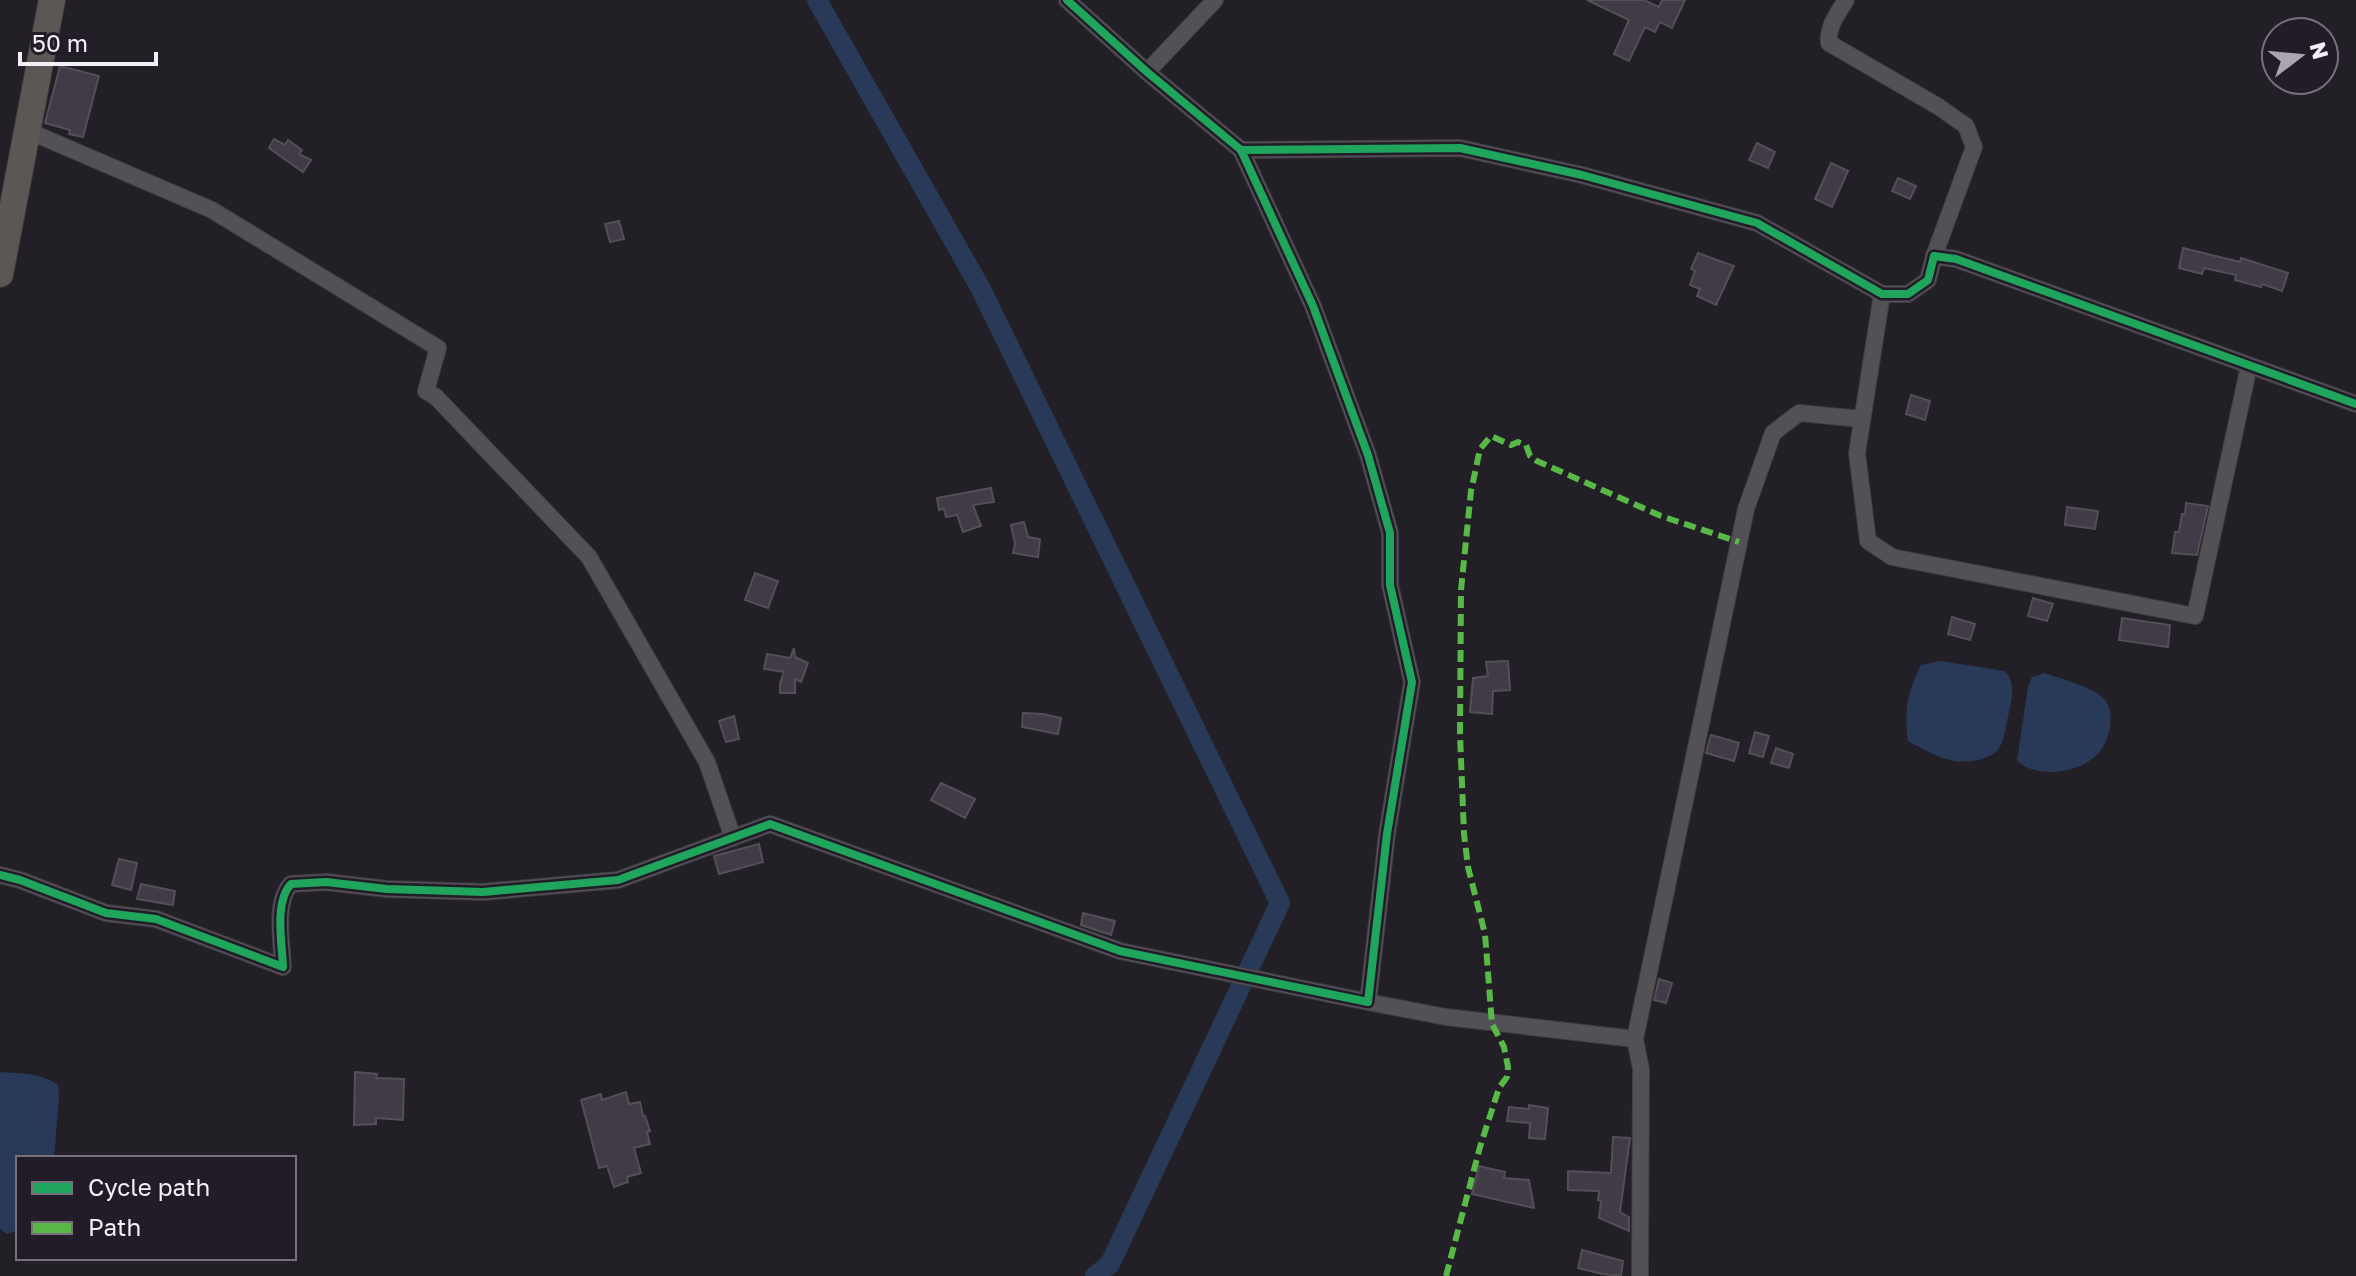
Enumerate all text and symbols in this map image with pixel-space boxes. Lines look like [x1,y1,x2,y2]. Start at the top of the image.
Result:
scale bar [20,16,156,66]
north arrow [2260,16,2340,96]
text: 50 m [32,28,88,57]
text: N [2304,39,2335,62]
legend [16,1156,296,1260]
text: Cycle path [88,1172,210,1201]
text: Path [88,1212,141,1241]

